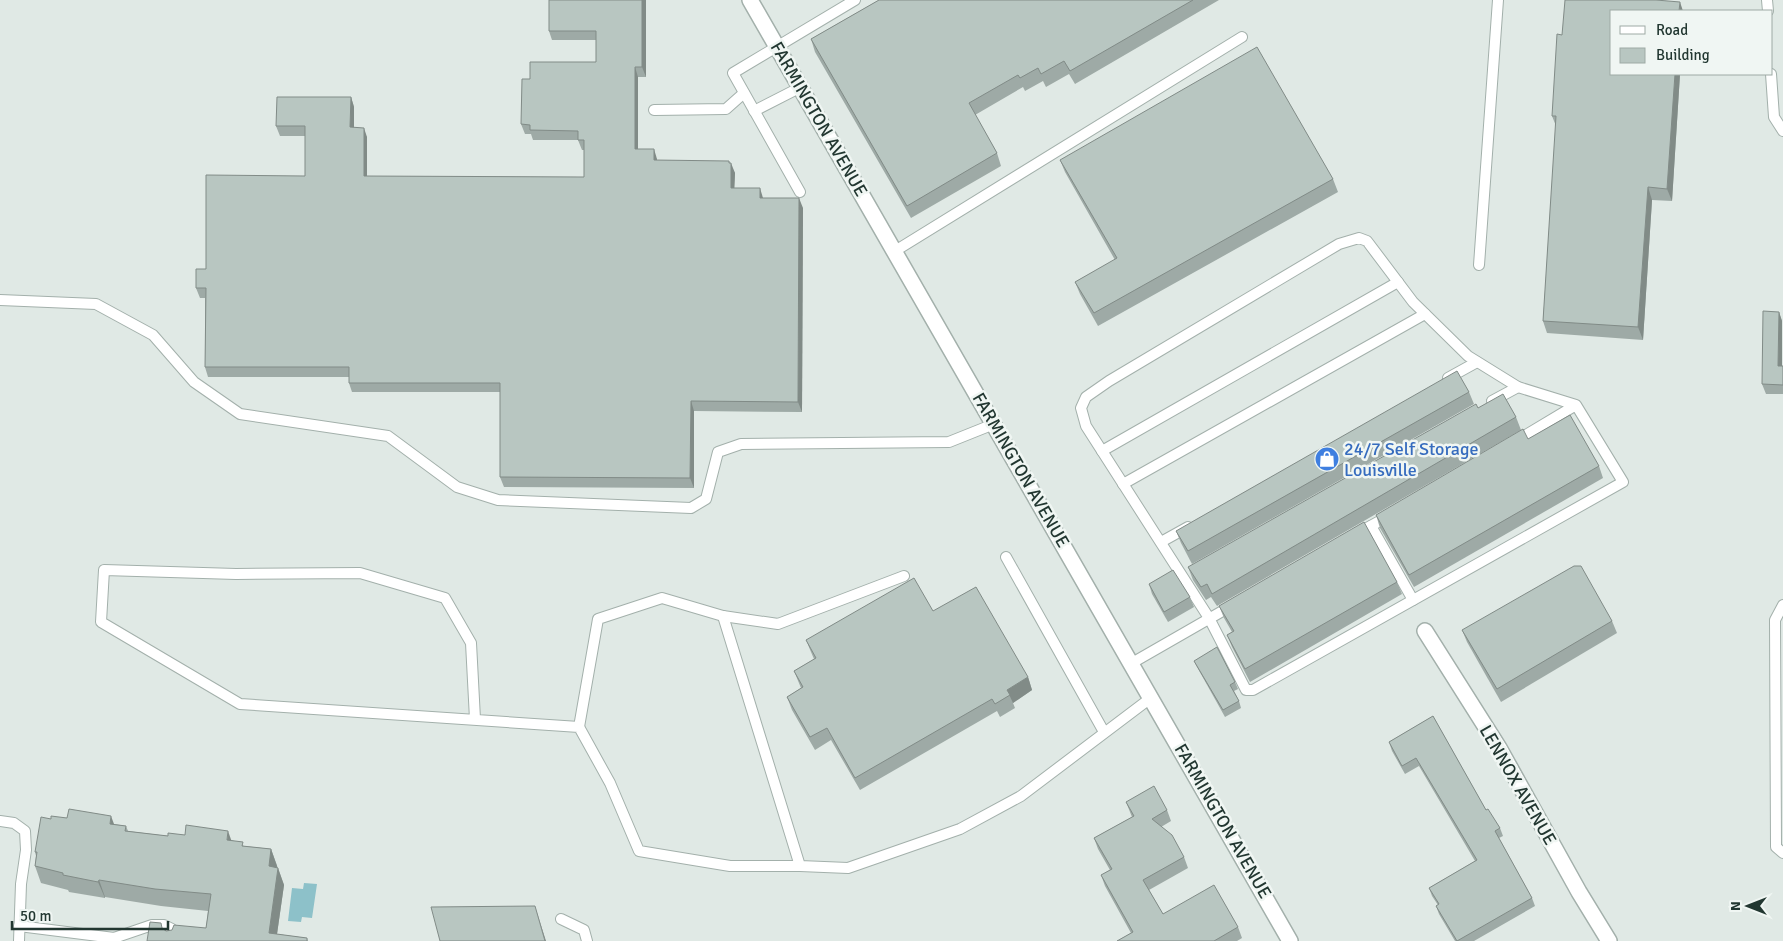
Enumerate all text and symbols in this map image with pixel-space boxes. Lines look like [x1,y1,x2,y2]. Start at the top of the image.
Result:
legend [1610,10,1773,75]
text: Road [1656,21,1688,39]
street label: FARMINGTON AVENUE [766,38,872,200]
text: Building [1656,46,1710,64]
street label: FARMINGTON AVENUE [968,389,1074,551]
place label: 24/7 Self Storage Louisville [1344,438,1478,481]
shop icon: 24/7 Self Storage Louisville [1314,446,1340,472]
street label: LENNOX AVENUE [1475,721,1561,849]
street label: FARMINGTON AVENUE [1170,740,1276,902]
north arrow [1723,881,1773,931]
scale bar [12,898,169,930]
text: N [1727,901,1744,911]
text: 50 m [20,907,51,925]

